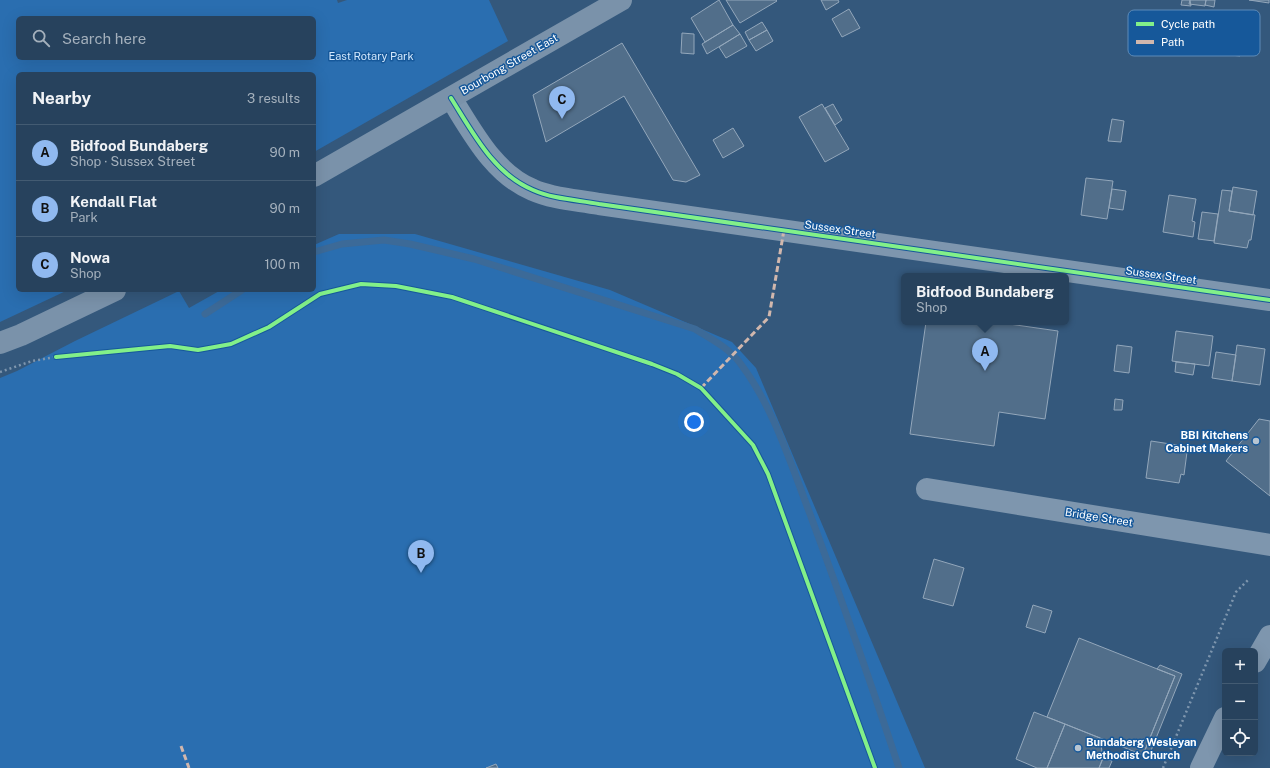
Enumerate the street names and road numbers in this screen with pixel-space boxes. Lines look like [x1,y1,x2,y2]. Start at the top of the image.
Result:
street label: Bourbong Street East [458,31,560,97]
street label: Sussex Street [804,218,876,240]
street label: Sussex Street [1125,264,1197,286]
street label: Bridge Street [1064,506,1134,528]

